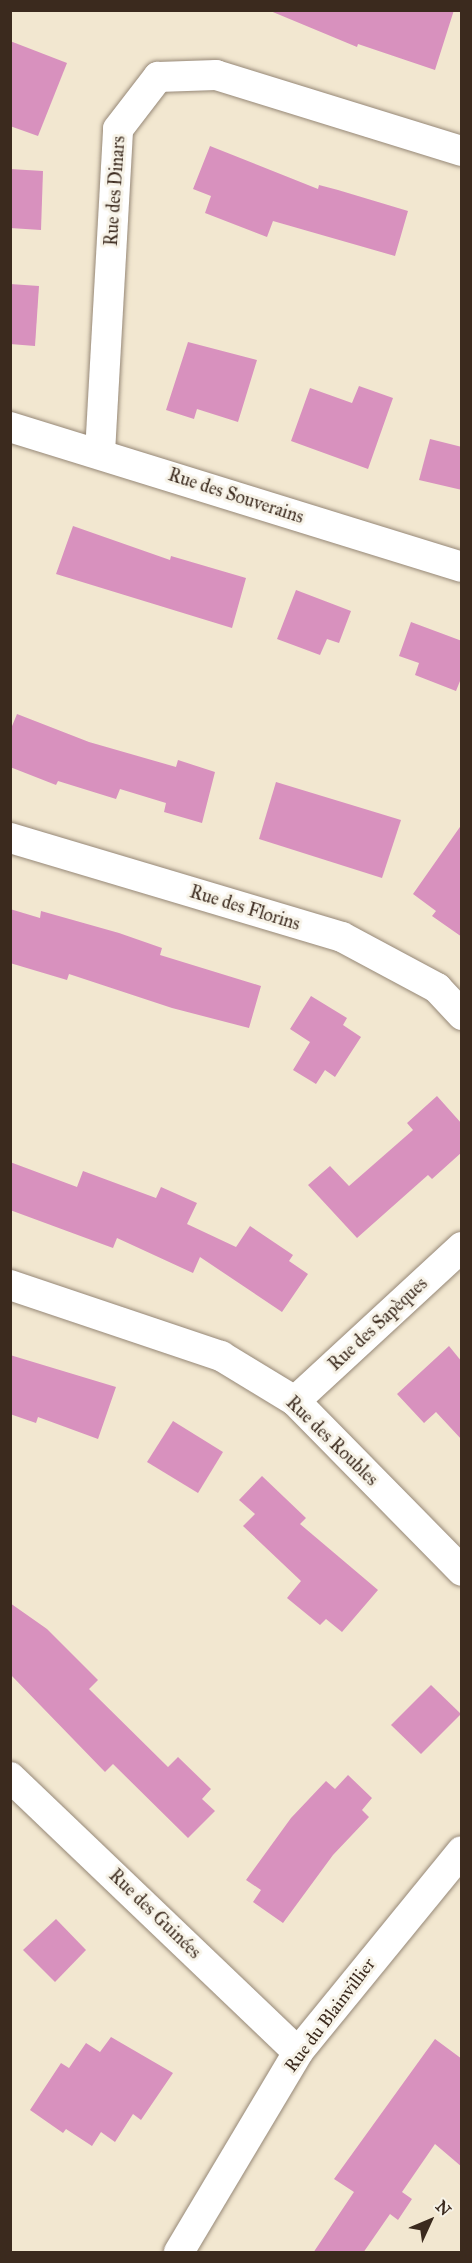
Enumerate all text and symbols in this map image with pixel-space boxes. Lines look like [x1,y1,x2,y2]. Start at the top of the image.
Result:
street label: Rue des Dinars [100,135,130,247]
street label: Rue des Souverains [166,464,306,528]
street label: Rue des Florins [187,881,303,935]
street label: Rue des Sapèques [324,1273,432,1375]
street label: Rue des Roubles [282,1392,382,1490]
street label: Rue des Guinées [105,1865,205,1963]
street label: Rue du Blainvillier [280,1954,380,2076]
north arrow [400,2191,460,2251]
text: N [432,2197,455,2220]

